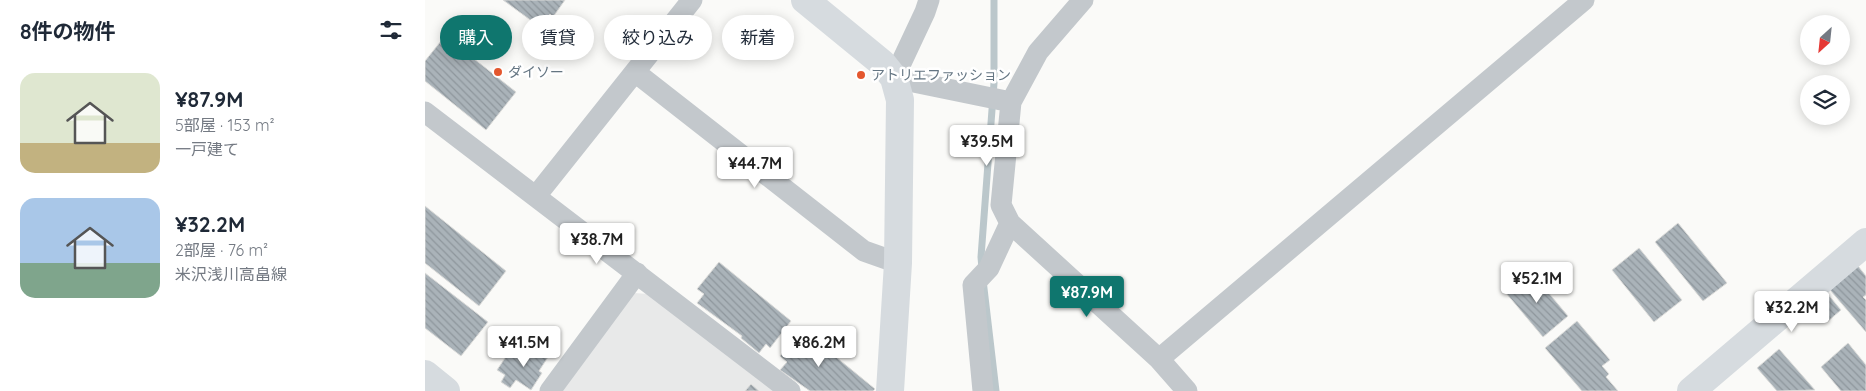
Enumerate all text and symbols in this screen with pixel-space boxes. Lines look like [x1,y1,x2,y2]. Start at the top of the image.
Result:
chip: 購入 [440,15,512,60]
chip: 賃貸 [522,15,594,60]
chip: 絞り込み [604,15,712,60]
chip: 新着 [722,15,794,60]
north arrow [1800,15,1850,65]
map controls [1800,15,1850,125]
icon: filters [377,16,405,44]
text: 8件の物件 [20,18,116,44]
place label: ダイソー [508,63,564,81]
marker: ダイソー [492,66,504,78]
place label: アトリエファッション [871,66,1011,84]
marker: アトリエファッション [855,69,867,81]
button: layers [1800,75,1850,125]
text: ¥87.9M [175,86,243,112]
icon: home [60,93,120,153]
text: 5部屋 · 153 m² [175,115,275,135]
pin: ¥39.5M [946,124,1028,167]
text: ¥39.5M [961,131,1013,151]
text: 一戸建て [175,139,239,159]
pin: ¥44.7M [714,146,796,189]
text: ¥44.7M [728,153,782,173]
text: ¥32.2M [175,211,245,237]
icon: home [60,218,120,278]
pin: ¥38.7M [556,222,638,265]
text: ¥38.7M [571,229,623,249]
text: 2部屋 · 76 m² [175,240,268,260]
pin: ¥52.1M [1496,262,1578,304]
text: 米沢浅川高畠線 [175,264,287,284]
text: ¥52.1M [1512,268,1562,288]
pin: ¥87.9M [1046,276,1128,318]
text: ¥87.9M [1061,282,1113,302]
pin: ¥32.2M [1751,290,1833,333]
text: ¥32.2M [1765,297,1819,317]
pin: ¥41.5M [483,326,565,368]
pin: ¥86.2M [778,326,860,368]
text: ¥41.5M [499,332,550,352]
text: ¥86.2M [792,332,846,352]

